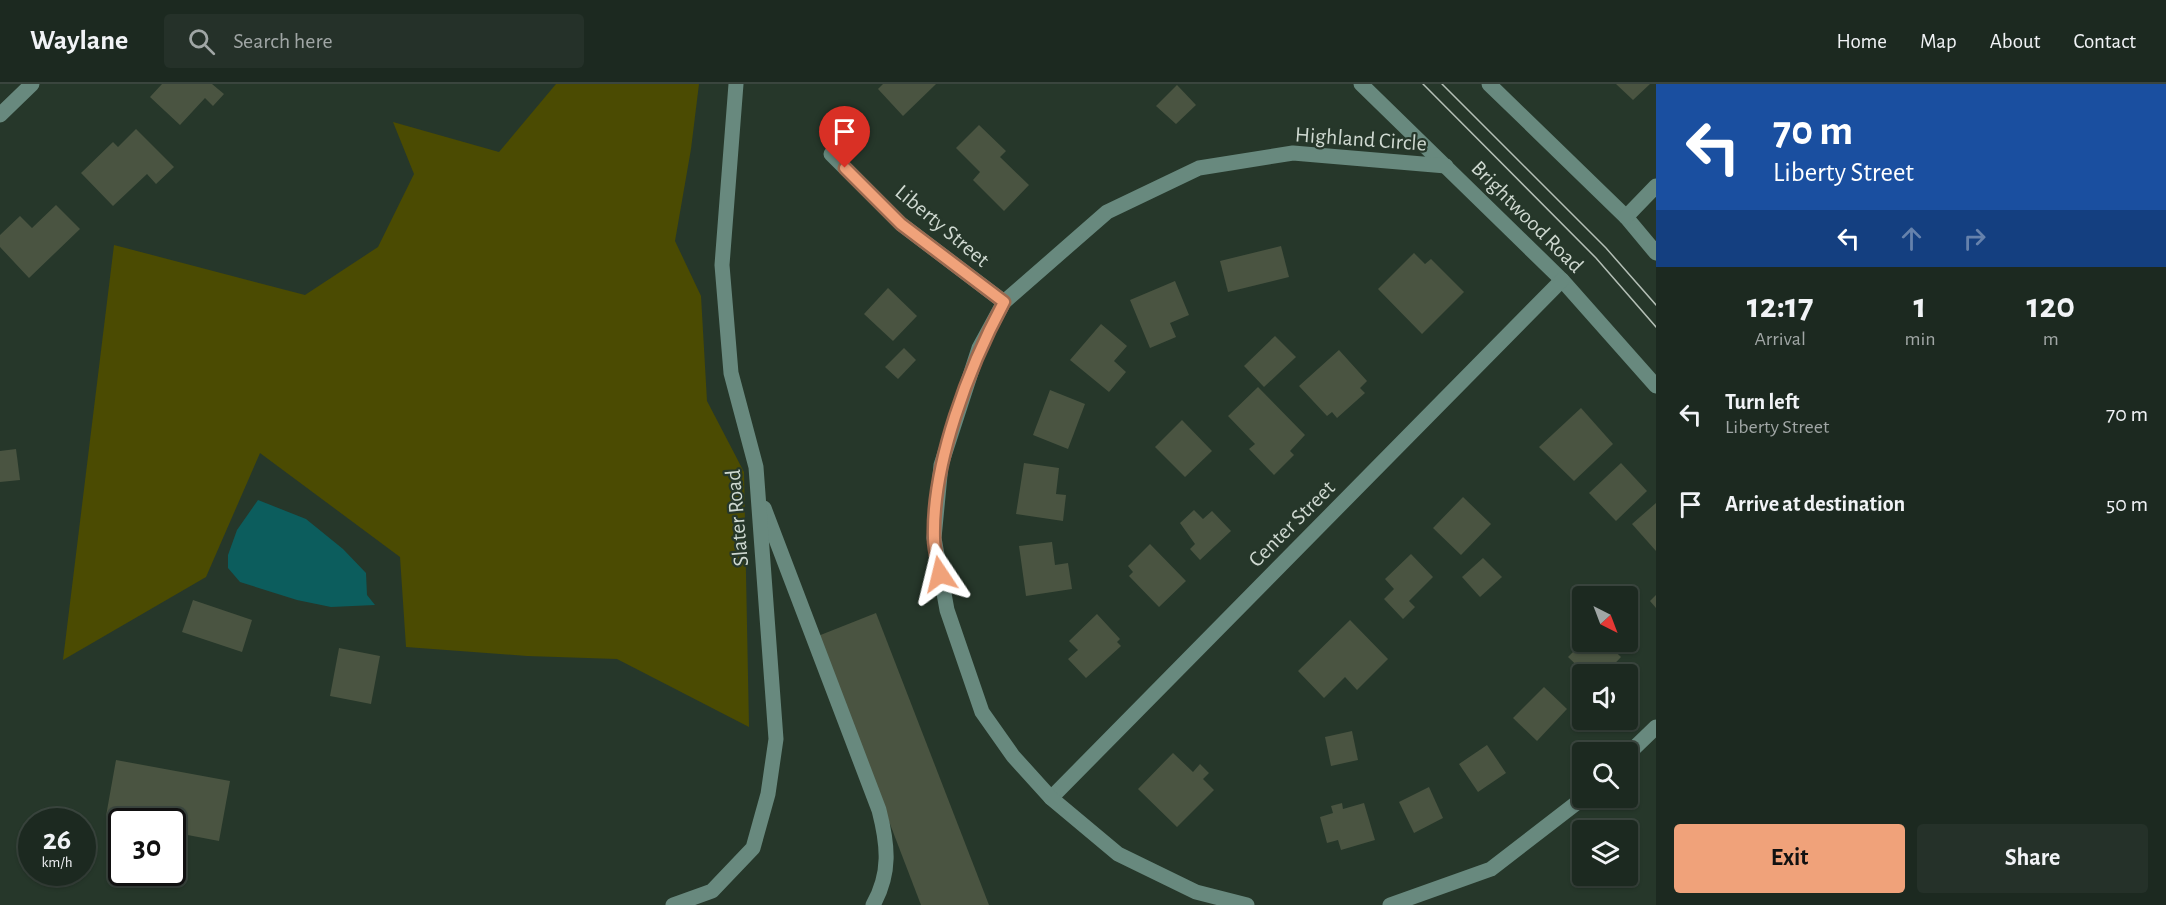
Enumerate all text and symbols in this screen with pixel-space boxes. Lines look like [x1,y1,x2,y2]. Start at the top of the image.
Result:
search box [164,14,584,68]
icon: search [185,25,218,58]
text: Waylane [30,27,128,55]
text: Search here [233,30,333,52]
text: Home [1836,31,1887,52]
text: Map [1920,31,1957,52]
text: About [1990,31,2040,52]
text: Contact [2073,31,2136,52]
pin [819,106,870,168]
icon: left [1674,108,1752,186]
text: 70 m [1773,110,1853,152]
icon: arrive [828,115,861,148]
street label: Highland Circle [1294,123,1428,155]
street label: Brightwood Road [1467,157,1587,277]
text: Liberty Street [1773,159,1914,186]
street label: Liberty Street [891,180,993,271]
icon: left [1832,222,1865,255]
icon: ahead [1895,222,1928,255]
icon: right [1958,222,1991,255]
text: 12:17 [1747,288,1814,324]
text: 1 [1914,288,1926,324]
text: 120 [2026,288,2075,324]
text: Arrival [1754,329,1806,349]
text: min [1904,329,1936,349]
text: m [2043,329,2059,349]
text: Turn left [1725,391,1799,413]
icon: left [1674,398,1707,431]
text: 70 m [2106,403,2148,425]
text: Liberty Street [1725,417,1829,437]
street label: Slater Road [722,469,752,567]
street label: Center Street [1244,476,1339,571]
icon: arrive [1674,488,1707,521]
text: Arrive at destination [1725,493,1905,515]
text: 50 m [2106,493,2148,515]
position arrow [908,542,972,606]
north arrow [1572,586,1638,652]
map controls [1572,586,1638,886]
button: sound [1572,664,1638,730]
button: search [1572,742,1638,808]
speed limit sign: 30 [108,808,186,886]
button: layers [1572,820,1638,886]
button: Exit [1674,824,1905,893]
button: Share [1917,824,2148,893]
text: 26 [43,825,71,855]
text: km/h [42,855,72,870]

